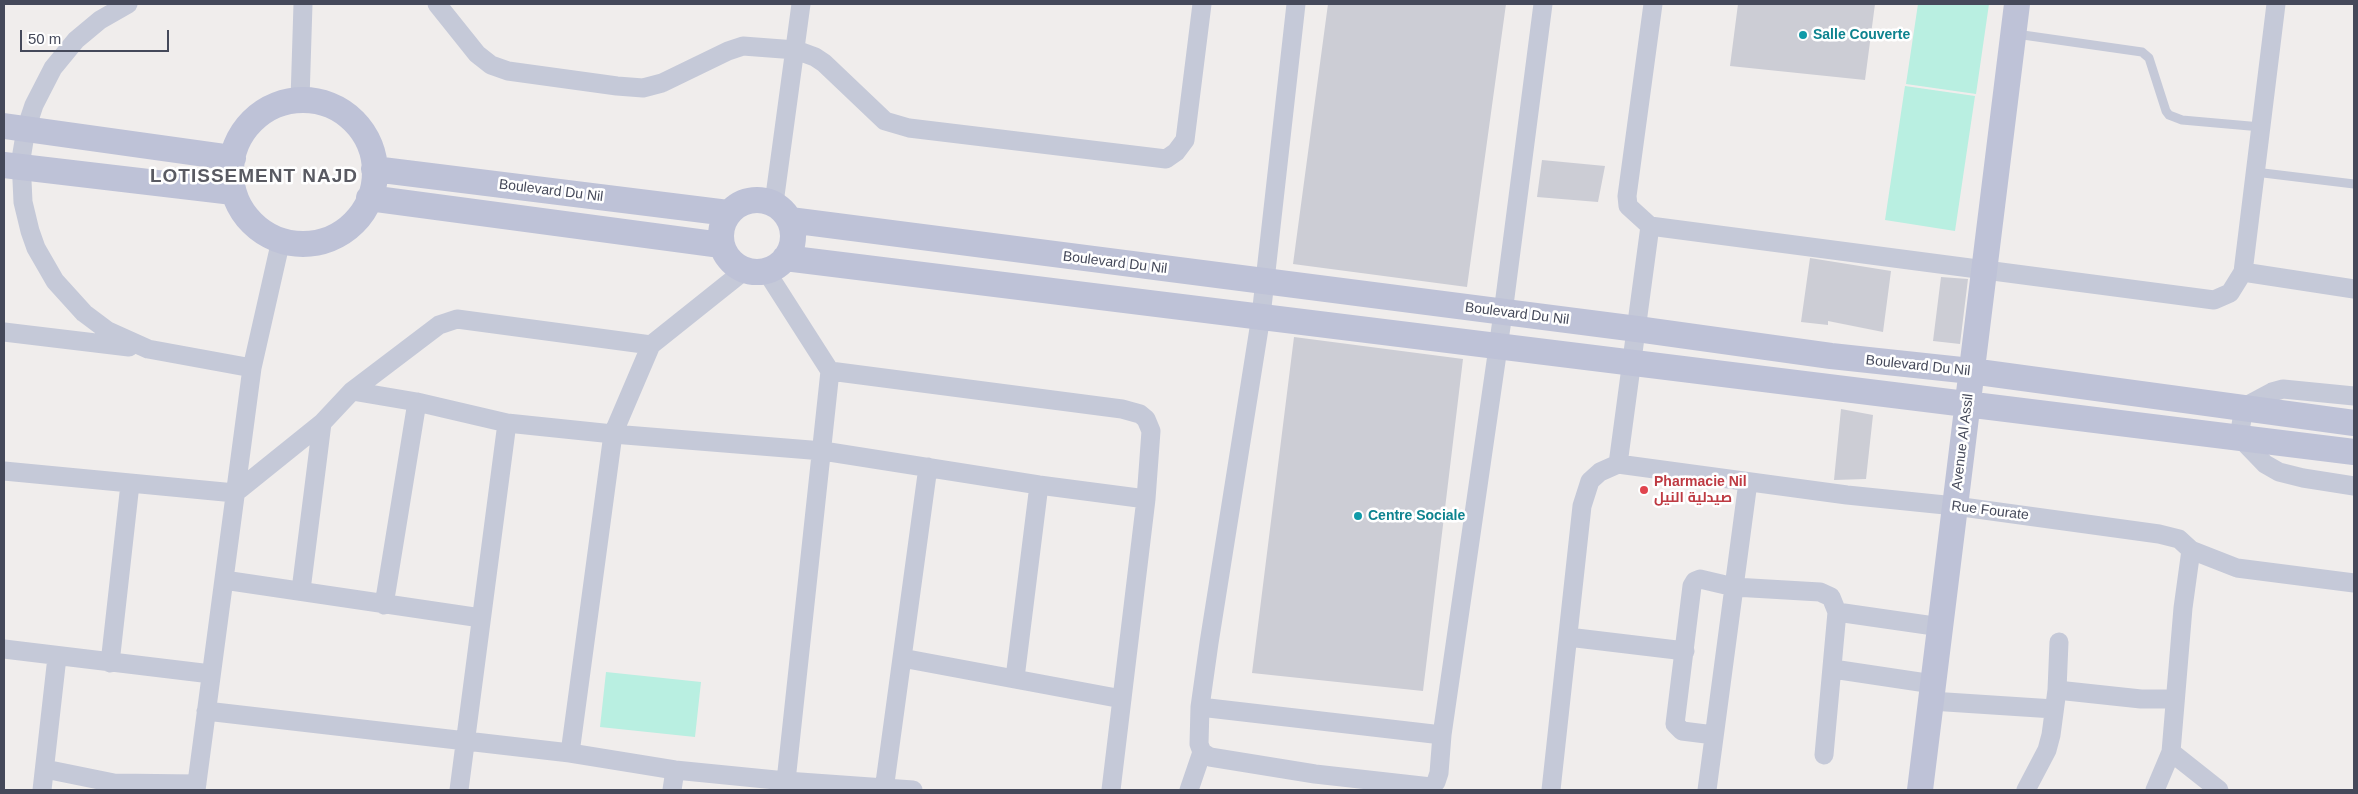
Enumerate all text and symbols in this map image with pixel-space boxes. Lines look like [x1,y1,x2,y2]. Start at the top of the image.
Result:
scale bar [22,20,171,52]
place label: Salle Couverte [1813,27,1910,43]
marker: Salle Couverte [1797,29,1809,41]
text: 50 m [28,30,61,47]
district label: LOTISSEMENT NAJD [148,166,360,188]
street label: Boulevard Du Nil [498,176,604,206]
street label: Boulevard Du Nil [1062,248,1168,278]
street label: Boulevard Du Nil [1464,299,1570,329]
street label: Boulevard Du Nil [1865,352,1971,380]
street label: Avenue Al Assil [1949,393,1977,491]
place label: Pharmacie Nil صيدلية النيل [1654,474,1747,507]
marker: Pharmacie Nil صيدلية النيل [1638,484,1650,496]
street label: Rue Fourate [1950,498,2030,524]
place label: Centre Sociale [1368,508,1465,524]
marker: Centre Sociale [1352,510,1364,522]

